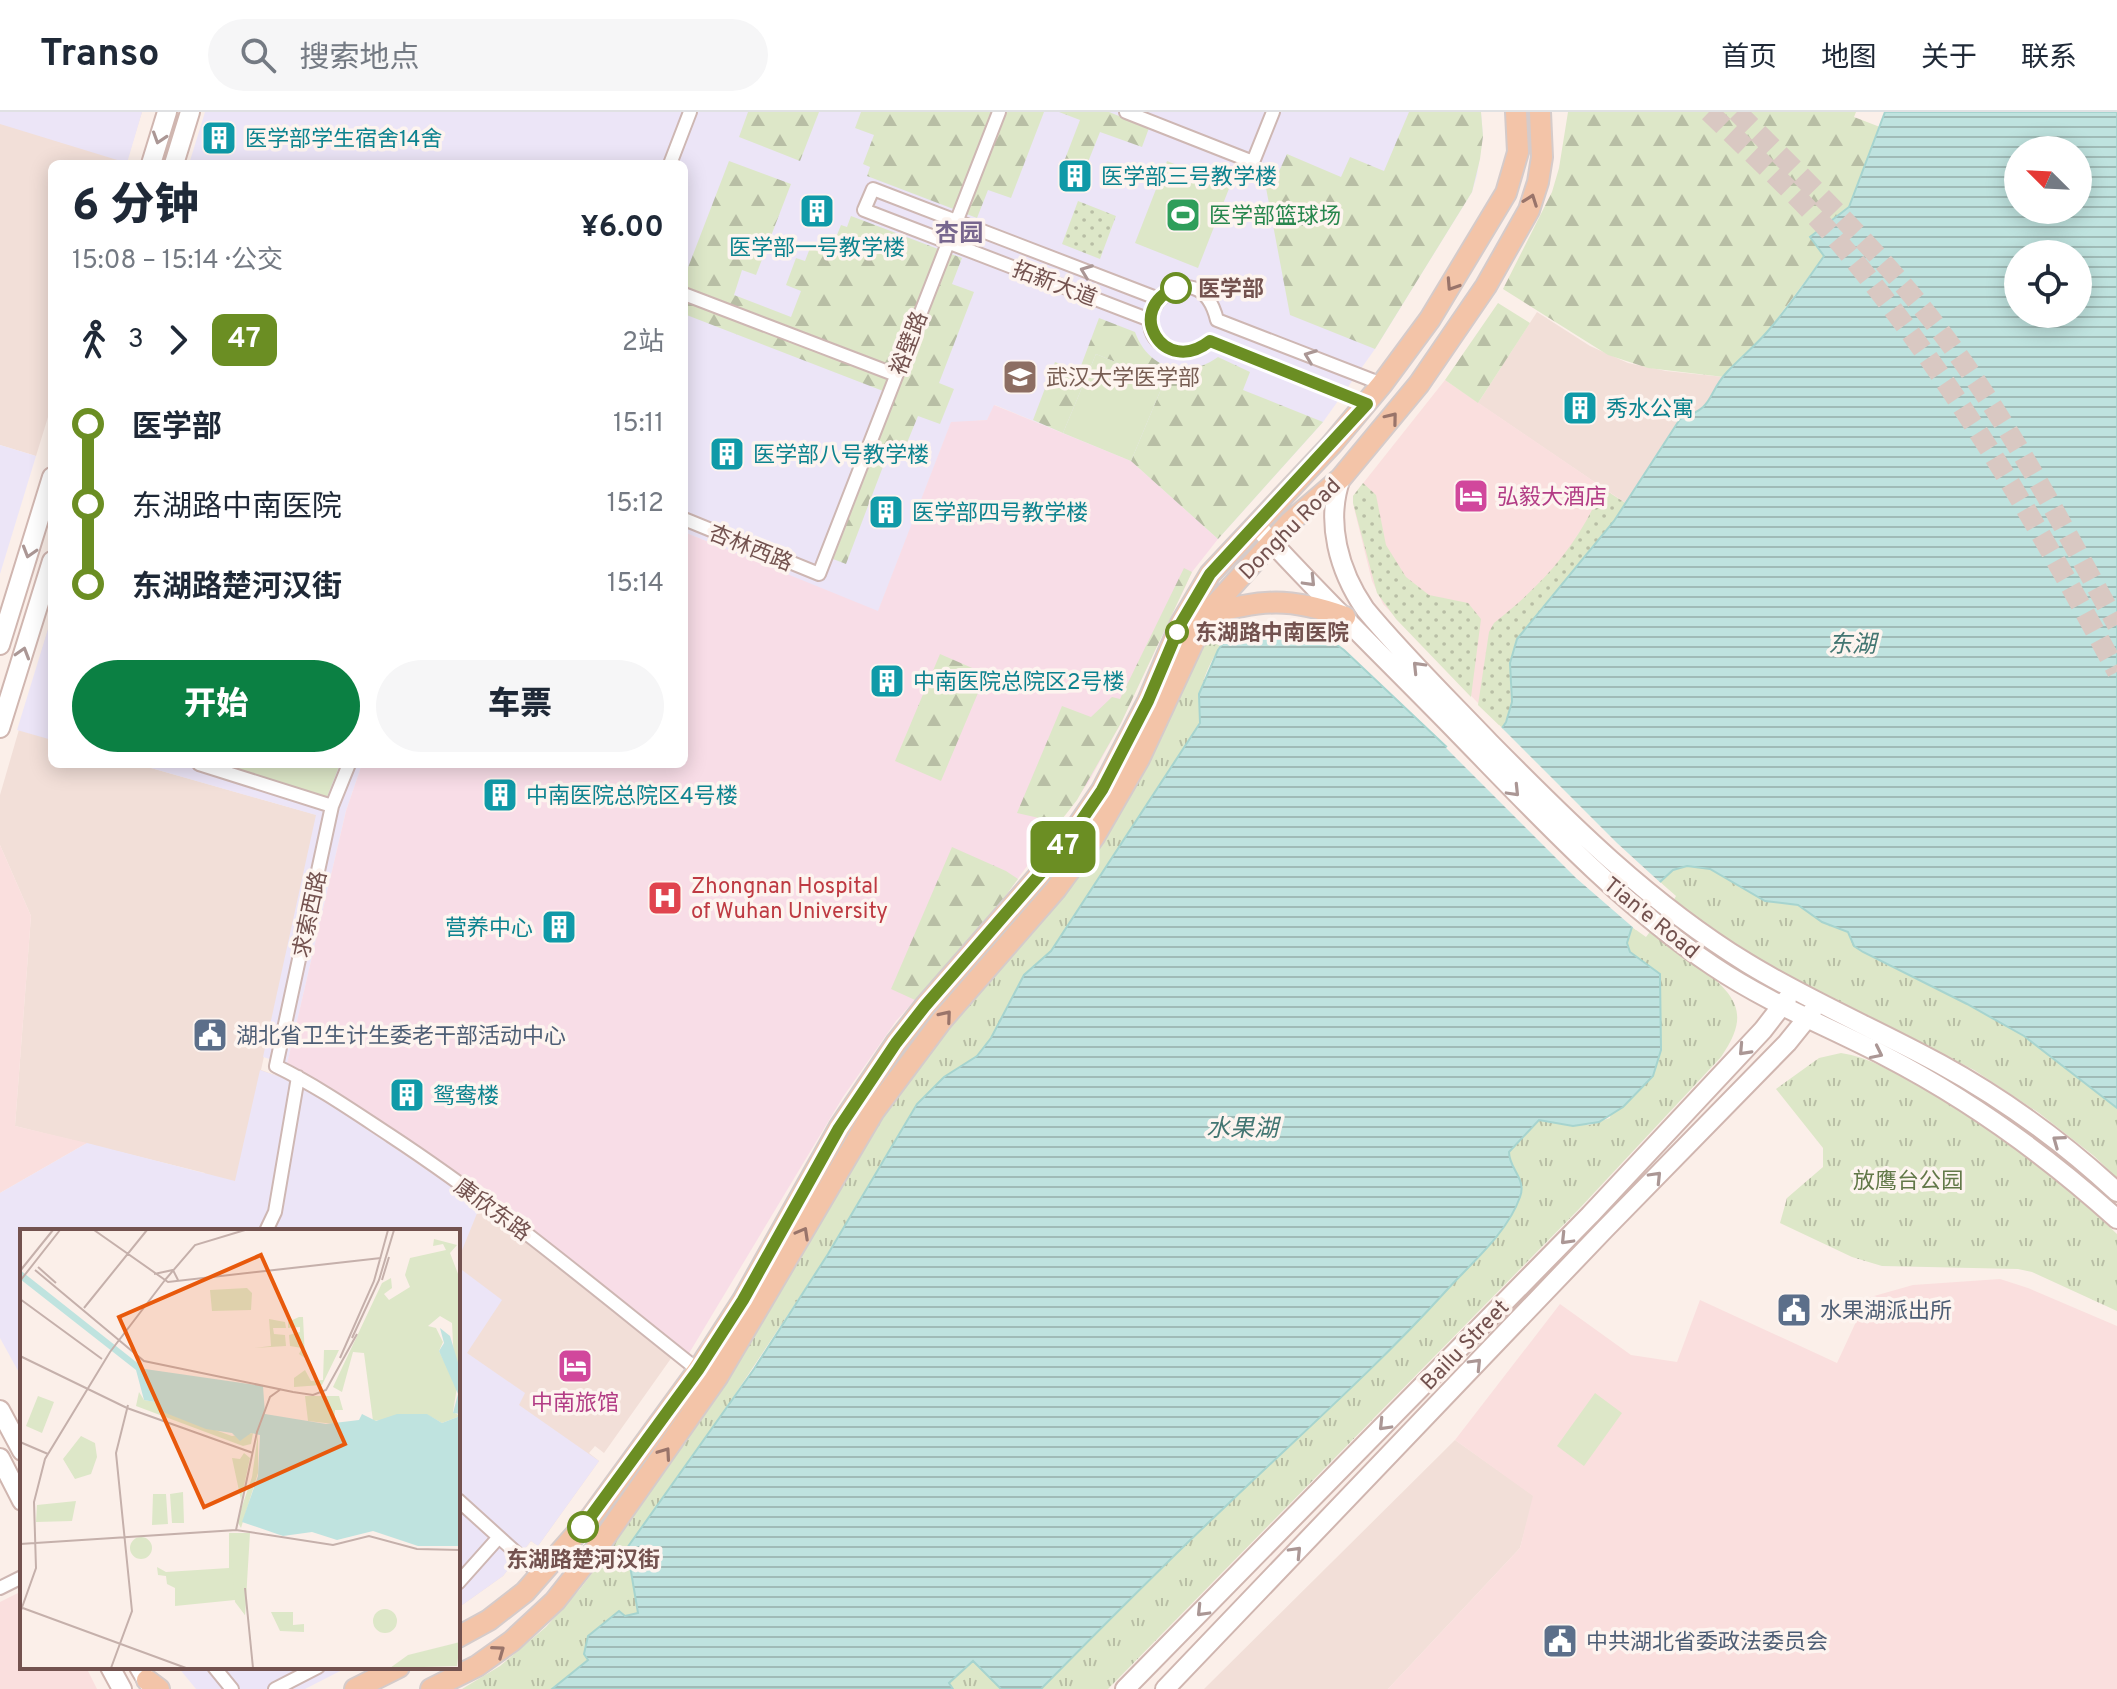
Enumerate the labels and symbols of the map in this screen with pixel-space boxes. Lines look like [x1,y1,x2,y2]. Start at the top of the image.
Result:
building icon: 医学部学生宿舍14舍 [200,119,238,157]
place label: 医学部学生宿舍14舍 [245,127,442,154]
one-way arrow [152,131,168,144]
north arrow [2004,136,2092,224]
building icon: 医学部三号教学楼 [1056,157,1094,195]
place label: 医学部三号教学楼 [1101,165,1277,192]
building icon: 医学部一号教学楼 [798,192,836,230]
one-way arrow [1522,194,1538,208]
sports icon: 医学部篮球场 [1164,196,1202,234]
place label: 医学部篮球场 [1209,204,1341,231]
district label: 杏园 [935,220,983,250]
place label: 医学部一号教学楼 [729,236,905,263]
street label: 拓新大道 [1008,257,1100,314]
one-way arrow [1080,264,1094,281]
marker: 医学部 [1161,273,1191,303]
place label: 医学部 [1198,277,1264,304]
one-way arrow [1446,277,1461,291]
street label: 裕壁路 [886,308,935,380]
one-way arrow [1303,349,1317,366]
school or university icon: 武汉大学医学部 [1001,358,1039,396]
place label: 武汉大学医学部 [1046,366,1200,393]
building icon: 秀水公寓 [1561,389,1599,427]
place label: 秀水公寓 [1606,397,1694,424]
one-way arrow [1382,413,1397,428]
building icon: 医学部八号教学楼 [708,435,746,473]
place label: 医学部八号教学楼 [753,443,929,470]
street label: Donghu Road [1234,473,1347,586]
hotel icon: 弘毅大酒店 [1452,477,1490,515]
place label: 弘毅大酒店 [1497,485,1607,512]
building icon: 医学部四号教学楼 [867,493,905,531]
place label: 医学部四号教学楼 [912,501,1088,528]
street label: 杏林西路 [704,520,796,578]
one-way arrow [22,544,38,558]
one-way arrow [1301,572,1315,586]
marker: 东湖路中南医院 [1166,621,1188,643]
place label: 东湖路中南医院 [1195,621,1349,648]
water label: 东湖 [1828,631,1880,661]
one-way arrow [14,647,30,661]
building icon: 中南医院总院区2号楼 [868,662,906,700]
one-way arrow [1413,662,1427,676]
place label: 中南医院总院区2号楼 [913,670,1124,697]
building icon: 中南医院总院区4号楼 [481,776,519,814]
one-way arrow [1505,782,1520,796]
place label: 中南医院总院区4号楼 [526,784,738,811]
line badge: 47 [1027,821,1099,873]
street label: 求索西路 [289,869,334,960]
street label: Tian'e Road [1597,872,1704,966]
place label: Zhongnan Hospital of Wuhan University [691,874,888,926]
hospital icon: Zhongnan Hospital of Wuhan University [646,879,684,917]
building icon: 营养中心 [540,908,578,946]
place label: 营养中心 [445,916,533,943]
one-way arrow [936,1011,951,1025]
public building icon: 湖北省卫生计生委老干部活动中心 [191,1016,229,1054]
place label: 湖北省卫生计生委老干部活动中心 [236,1024,566,1051]
one-way arrow [1739,1041,1754,1055]
one-way arrow [1869,1043,1884,1059]
building icon: 鸳鸯楼 [388,1076,426,1114]
place label: 鸳鸯楼 [433,1084,499,1111]
water label: 水果湖 [1206,1115,1282,1145]
one-way arrow [2052,1136,2066,1151]
park label: 放鹰台公园 [1853,1169,1963,1196]
one-way arrow [1647,1172,1661,1186]
street label: 康欣东路 [448,1174,535,1248]
one-way arrow [794,1227,809,1241]
inset map [20,1229,460,1669]
one-way arrow [1561,1230,1575,1244]
public building icon: 水果湖派出所 [1775,1291,1813,1329]
street label: Bailu Street [1416,1295,1516,1397]
place label: 水果湖派出所 [1820,1299,1952,1326]
hotel icon: 中南旅馆 [556,1347,594,1385]
one-way arrow [1466,1359,1481,1373]
place label: 中南旅馆 [531,1391,619,1418]
one-way arrow [1379,1416,1393,1430]
one-way arrow [655,1447,670,1461]
marker: 东湖路楚河汉街 [568,1512,598,1542]
one-way arrow [1287,1547,1301,1561]
place label: 东湖路楚河汉街 [506,1548,660,1575]
one-way arrow [1197,1602,1211,1616]
public building icon: 中共湖北省委政法委员会 [1541,1622,1579,1660]
place label: 中共湖北省委政法委员会 [1586,1630,1828,1657]
one-way arrow [490,1646,505,1661]

